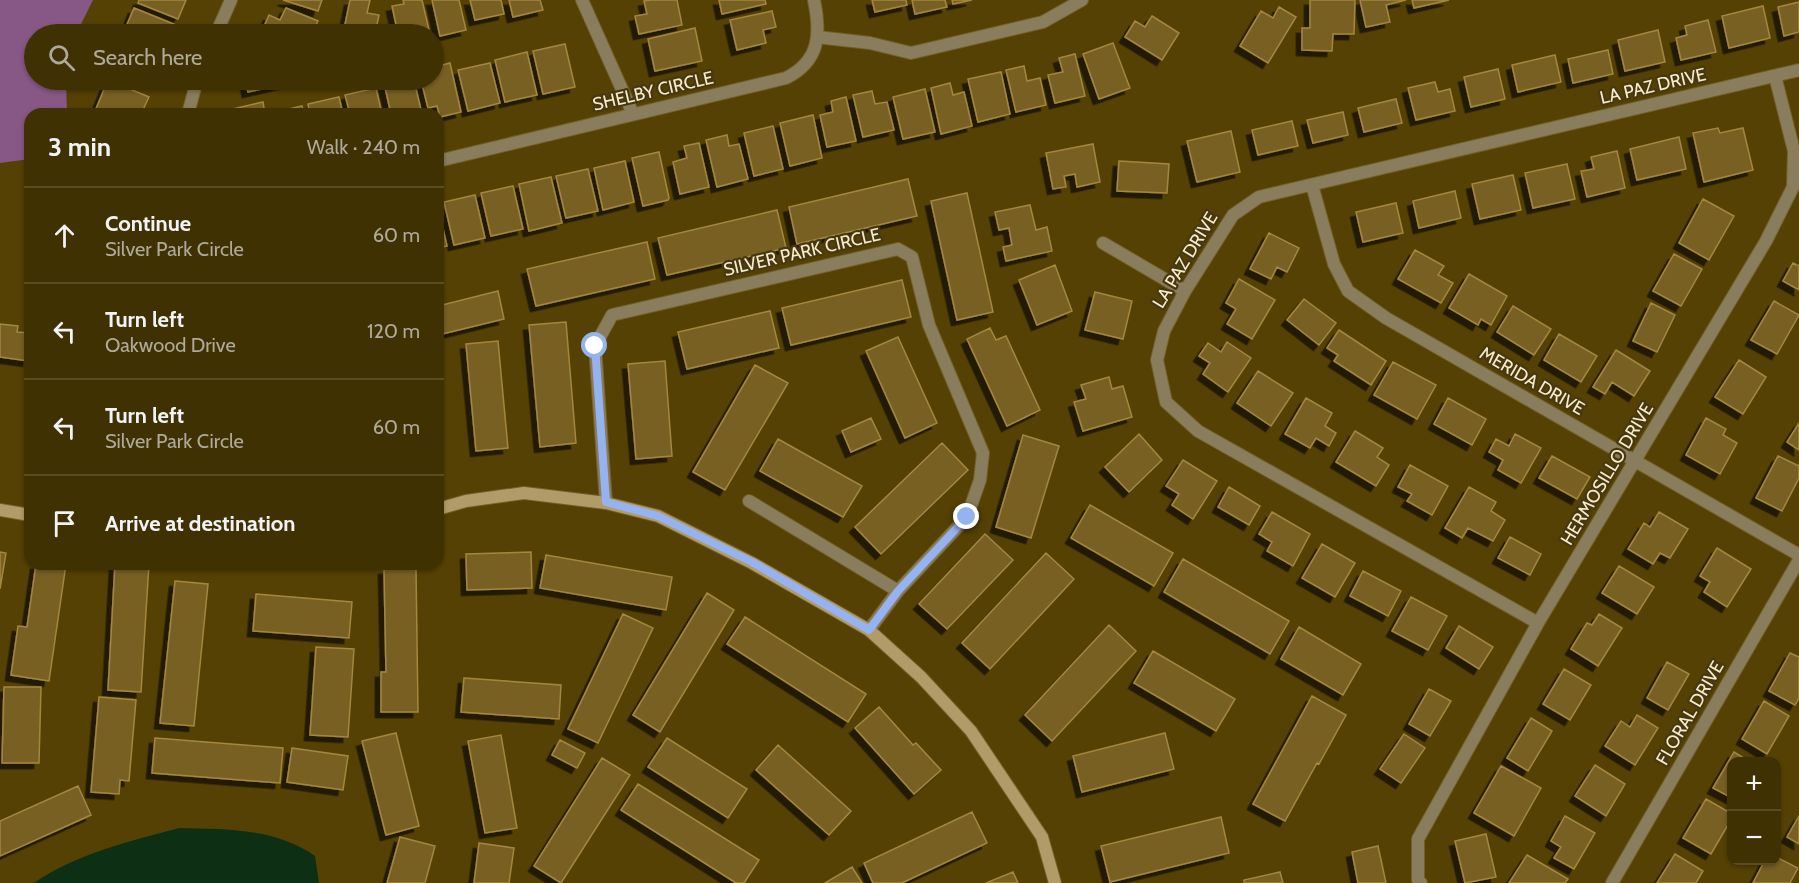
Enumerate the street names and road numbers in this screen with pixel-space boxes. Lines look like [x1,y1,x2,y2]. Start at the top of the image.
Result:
street label: LA PAZ DRIVE [1598,63,1708,109]
street label: SHELBY CIRCLE [590,66,716,116]
street label: LA PAZ DRIVE [1148,208,1222,312]
street label: SILVER PARK CIRCLE [721,223,883,281]
street label: MERIDA DRIVE [1476,342,1588,420]
street label: HERMOSILLO DRIVE [1556,399,1658,549]
street label: FLORAL DRIVE [1651,657,1729,769]

